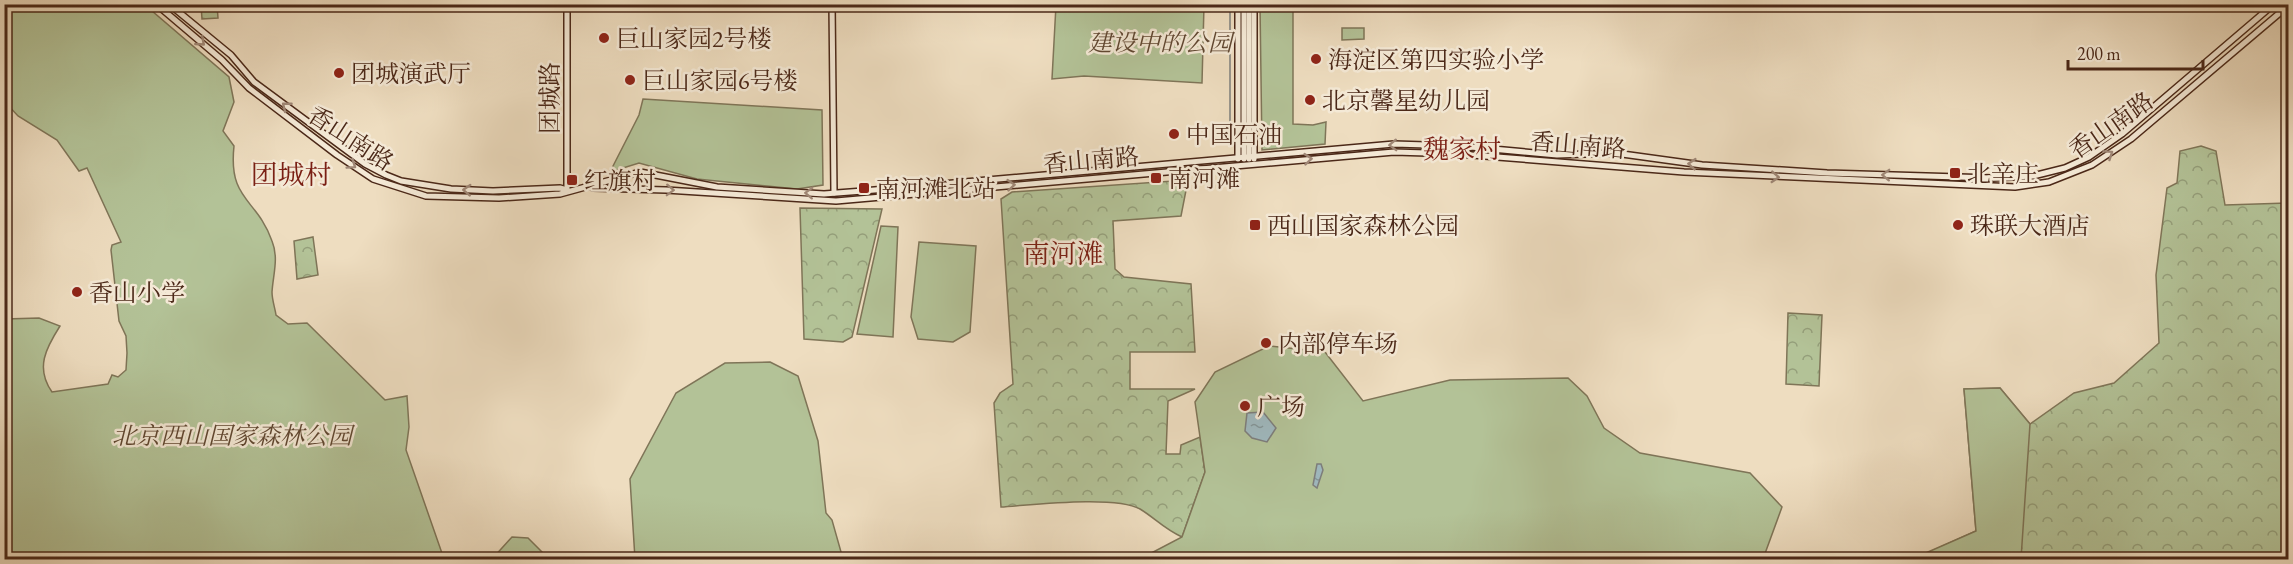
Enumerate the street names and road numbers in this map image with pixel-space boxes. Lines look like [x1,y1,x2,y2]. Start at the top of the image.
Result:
street label: 团城路 [534,62,565,134]
street label: 香山南路 [2063,85,2159,165]
street label: 香山南路 [302,99,400,177]
street label: 香山南路 [1529,125,1627,165]
street label: 香山南路 [1042,140,1140,180]

